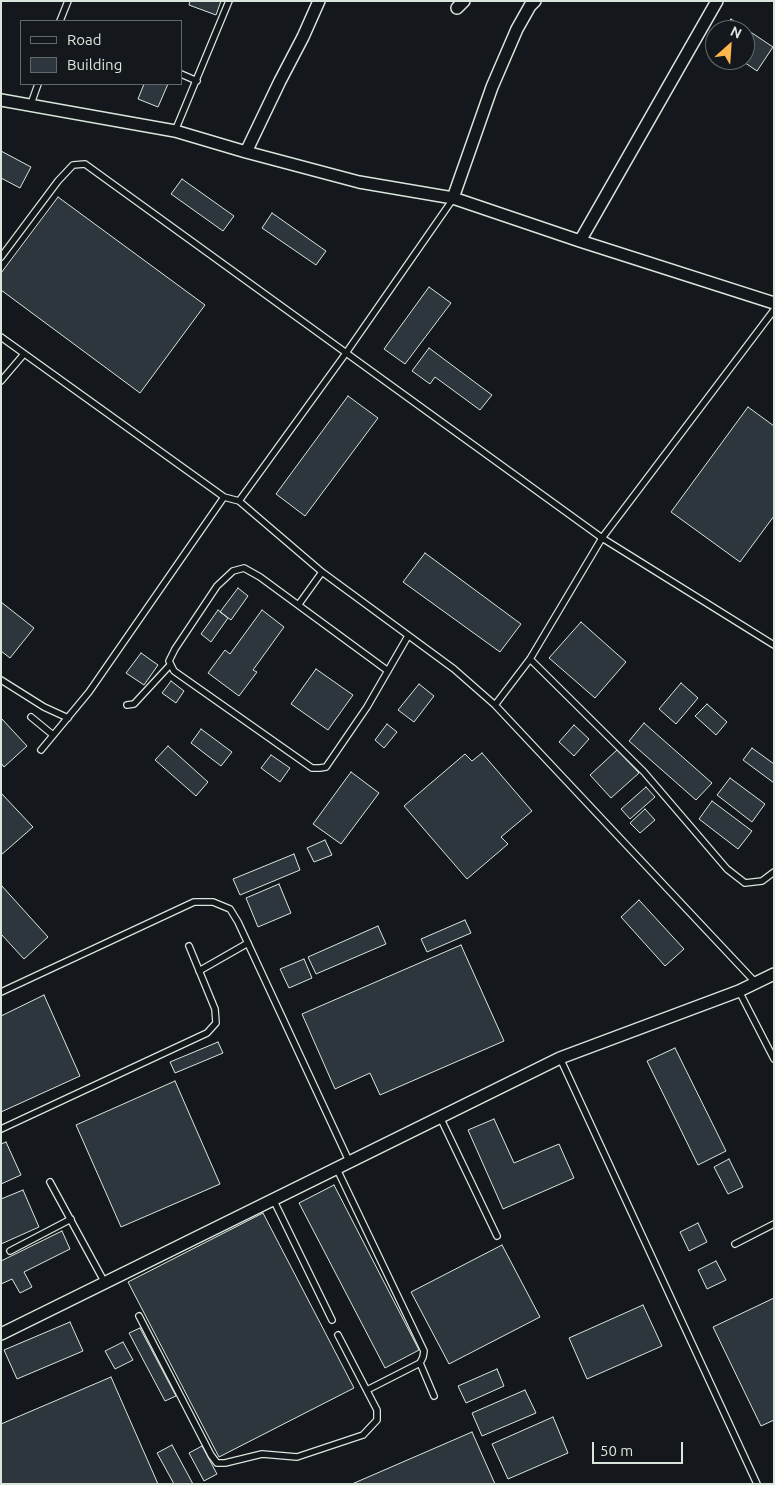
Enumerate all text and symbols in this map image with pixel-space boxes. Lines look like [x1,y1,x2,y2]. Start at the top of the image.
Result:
legend [20,20,182,85]
north arrow [705,20,755,70]
text: N [728,23,744,42]
text: Road [67,31,102,48]
text: Building [67,56,122,73]
scale bar [595,1432,686,1464]
text: 50 m [600,1442,633,1459]

